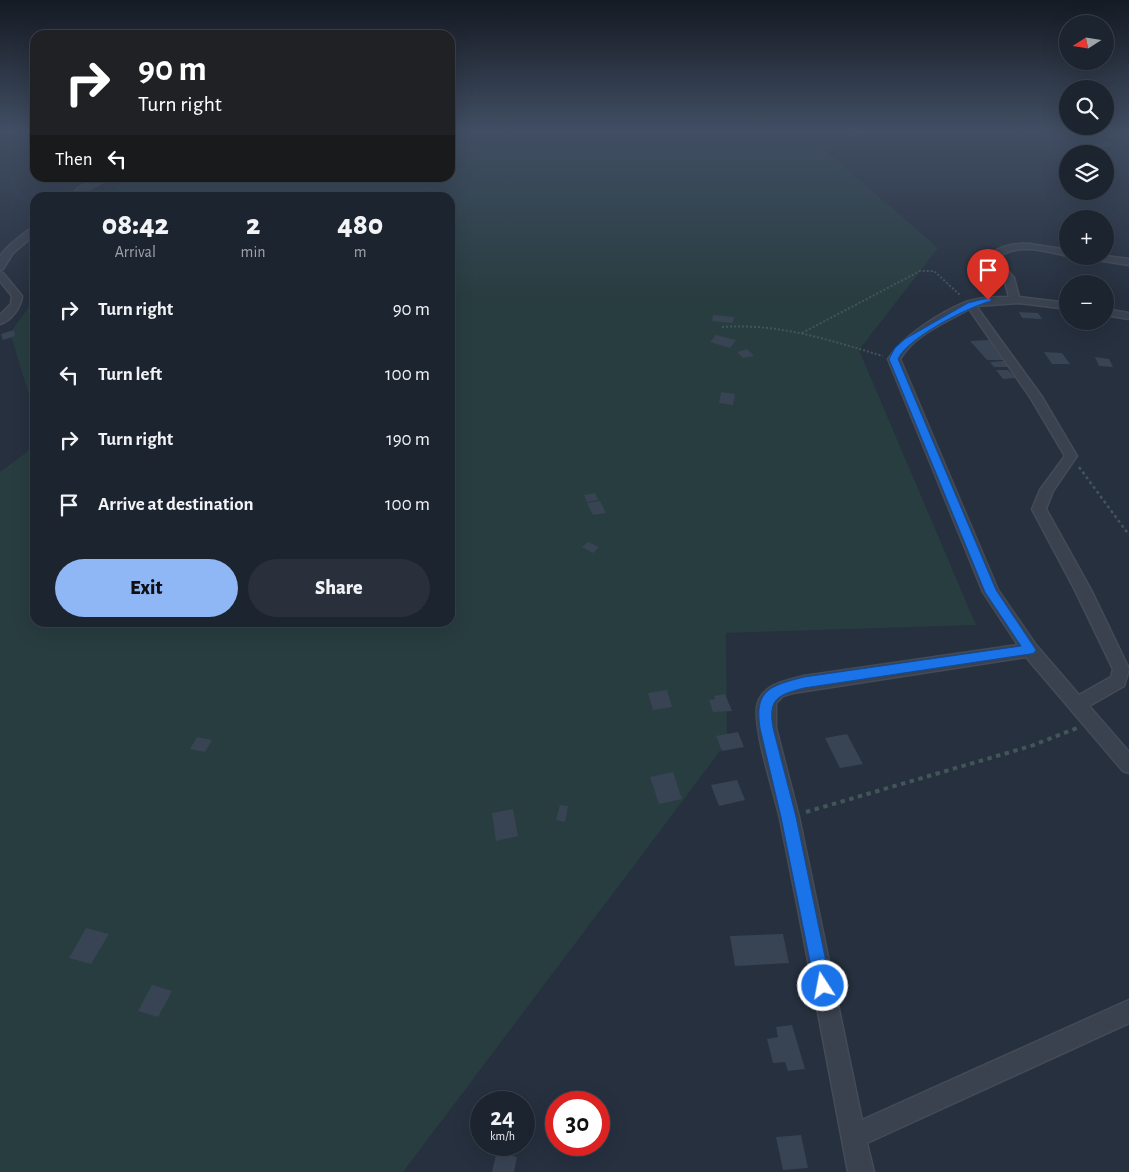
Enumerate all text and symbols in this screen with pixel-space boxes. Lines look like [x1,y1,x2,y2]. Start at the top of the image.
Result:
north arrow [1059,15,1114,70]
map controls [1059,15,1114,330]
icon: right [55,50,120,115]
text: 90 m [138,52,207,87]
button: search [1059,80,1114,135]
text: Turn right [138,93,222,115]
icon: left [103,145,131,173]
button: layers [1059,145,1114,200]
text: Then [55,150,93,169]
text: 08:42 [102,210,169,240]
text: 2 [246,210,260,240]
text: 480 [337,210,383,240]
button: + [1059,210,1114,265]
text: Arrival [115,244,156,260]
text: min [241,244,266,260]
text: m [354,244,367,260]
pin [967,249,1009,300]
icon: arrive [974,256,1002,284]
button: − [1059,275,1114,330]
icon: right [55,296,83,324]
text: Turn right [98,300,173,319]
text: 90 m [393,300,430,319]
icon: left [55,361,83,389]
text: Turn left [98,365,162,384]
text: 100 m [385,365,430,384]
icon: right [55,426,83,454]
text: Turn right [98,430,173,449]
text: 190 m [386,430,430,449]
icon: arrive [55,491,83,519]
text: Arrive at destination [98,495,254,514]
text: 100 m [385,495,430,514]
button: Exit [55,559,238,617]
button: Share [248,559,430,617]
position arrow [796,959,848,1011]
speed limit sign: 30 [545,1091,610,1156]
text: 24 [490,1105,515,1130]
text: km/h [490,1130,515,1142]

